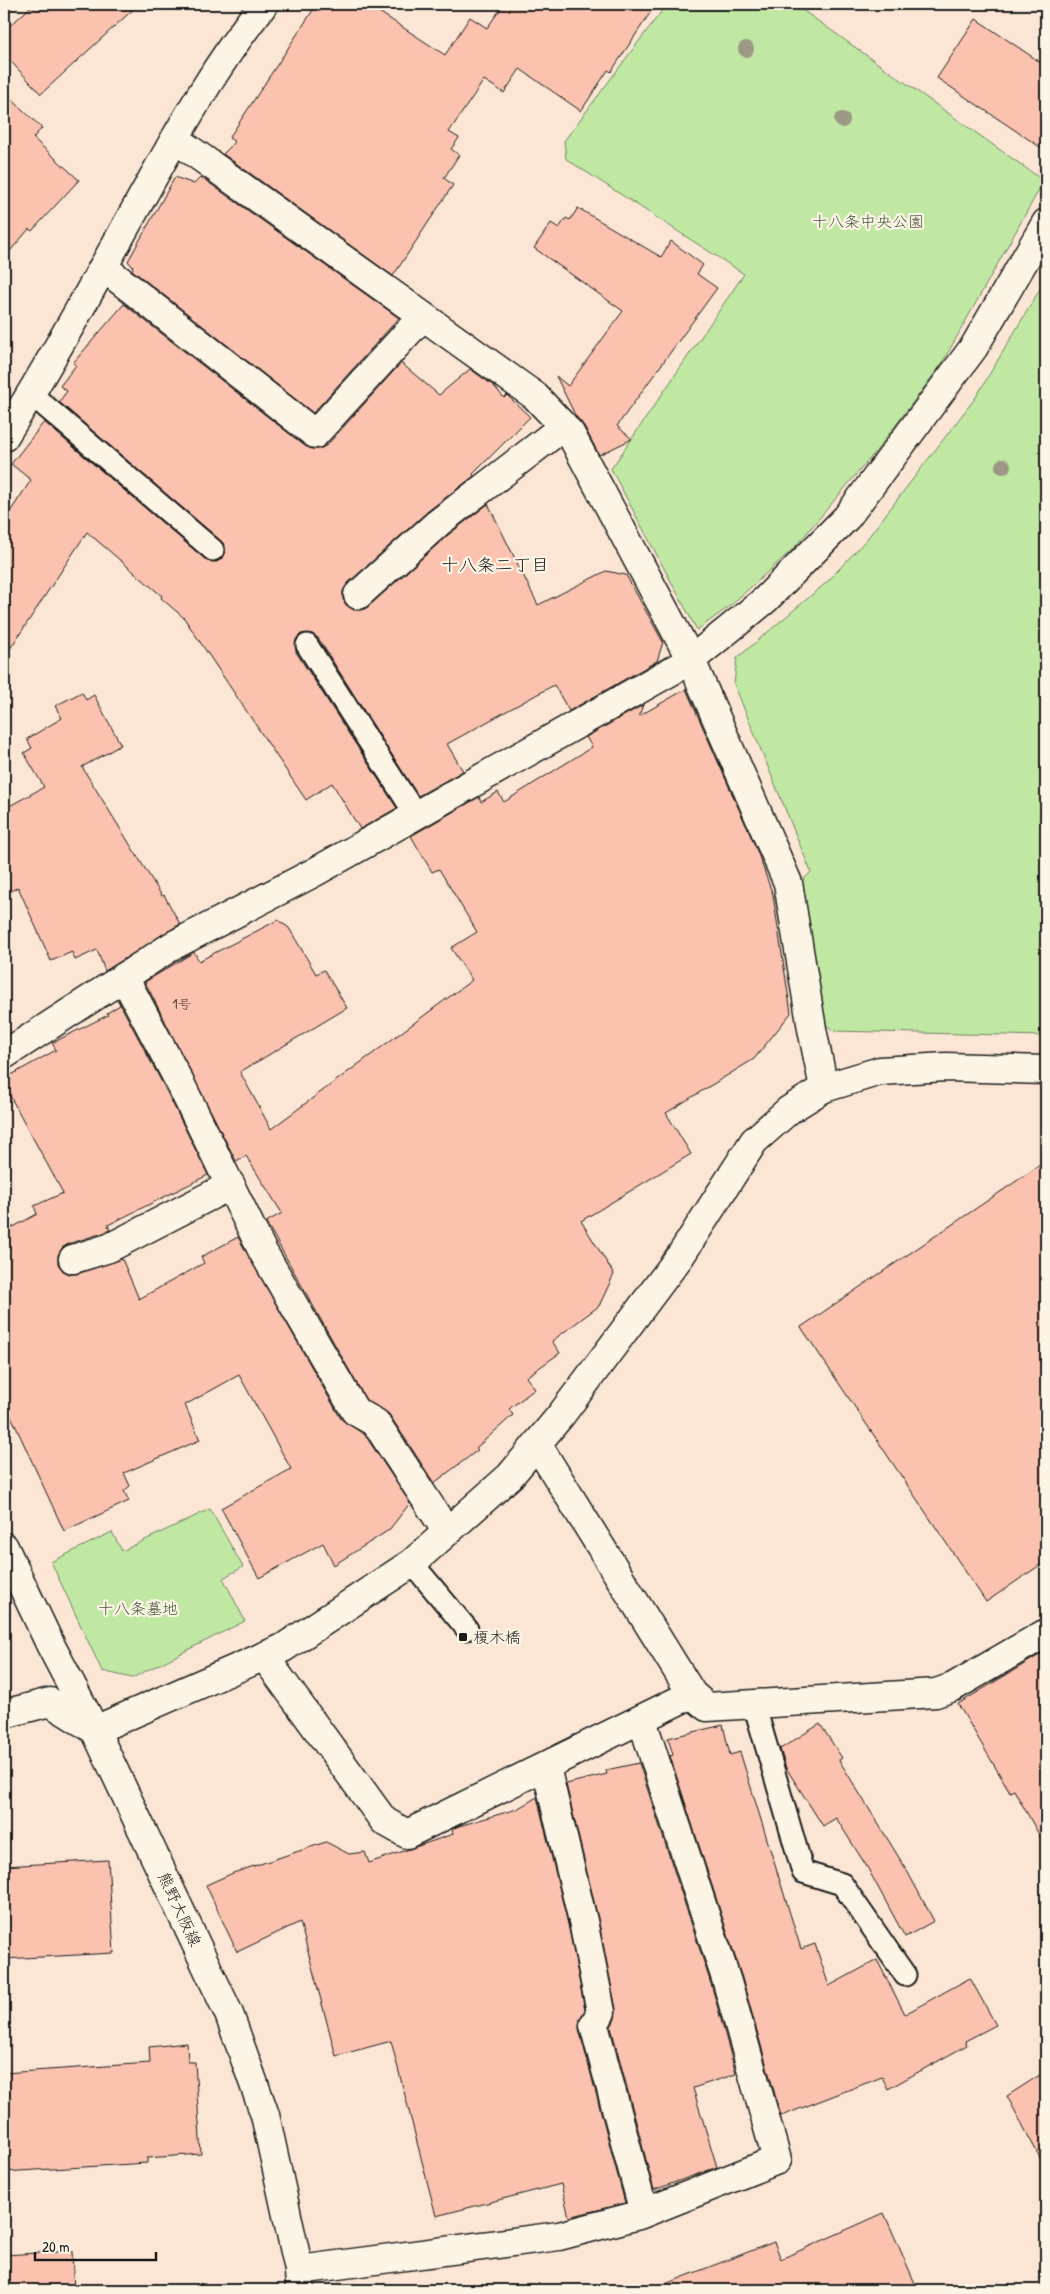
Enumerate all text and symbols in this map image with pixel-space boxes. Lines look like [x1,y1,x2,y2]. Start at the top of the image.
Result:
park label: 十八条中央公園 [812,210,924,232]
district label: 十八条二丁目 [441,552,549,577]
house number: 1号 [172,994,192,1013]
park label: 十八条墓地 [98,1597,178,1619]
place label: 榎木橋 [473,1626,521,1648]
marker: 榎木橋 [457,1631,469,1643]
street label: 熊野大阪線 [153,1868,207,1950]
scale bar [35,2229,156,2261]
text: 20 m [42,2236,69,2257]

